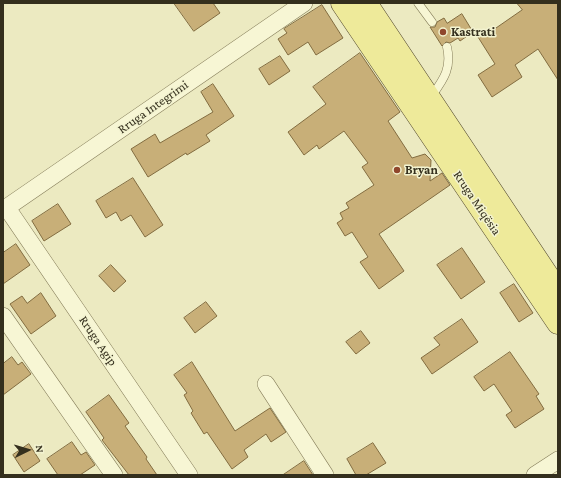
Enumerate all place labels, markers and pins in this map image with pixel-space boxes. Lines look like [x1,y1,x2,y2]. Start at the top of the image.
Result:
place label: Kastrati [451,24,495,40]
marker: Kastrati [438,27,448,37]
place label: Bryan [405,162,438,178]
marker: Bryan [392,165,402,175]

